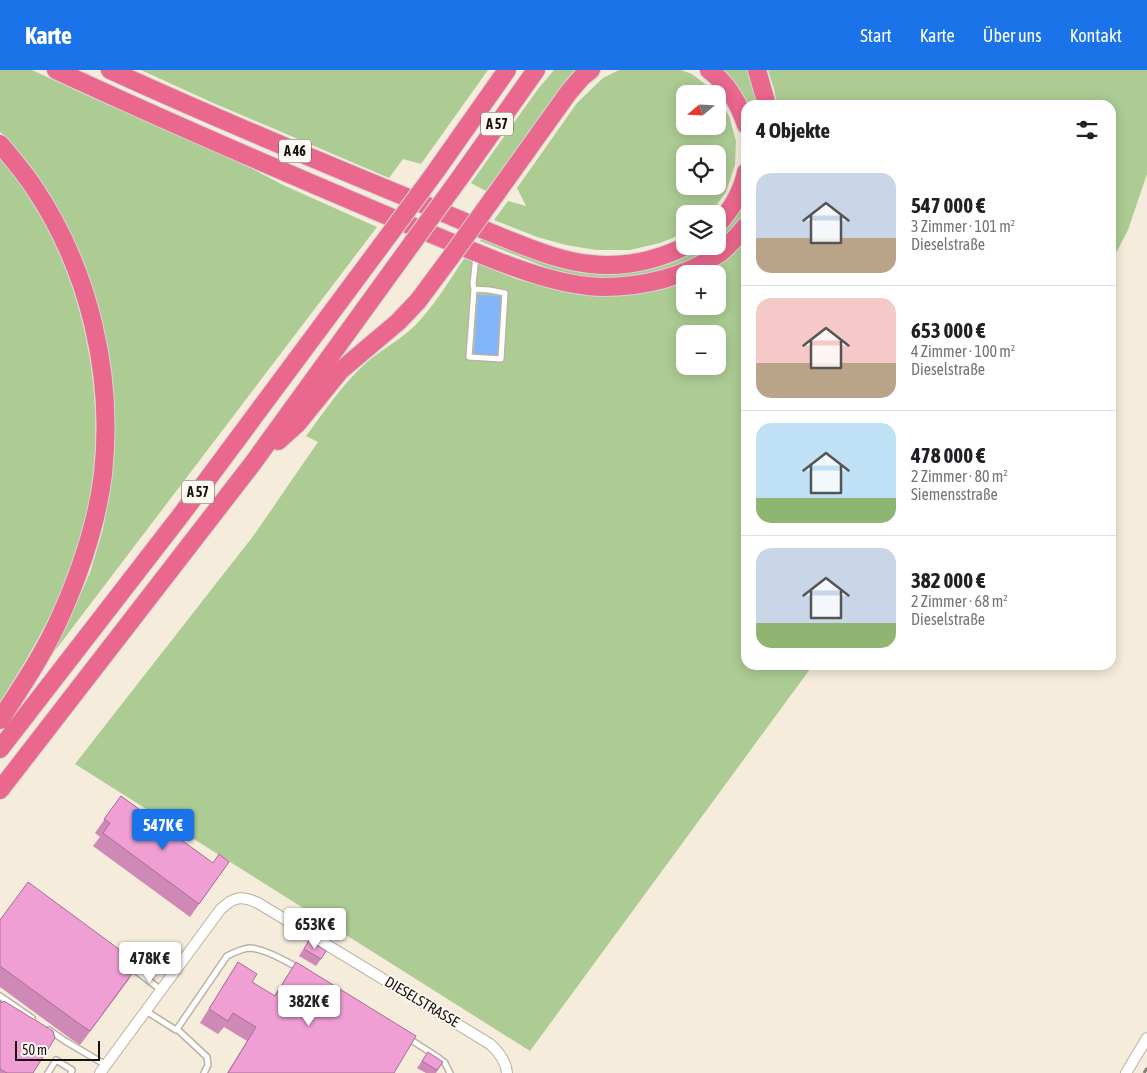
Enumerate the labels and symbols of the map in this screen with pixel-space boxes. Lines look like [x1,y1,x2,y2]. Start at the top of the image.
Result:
north arrow [676,85,726,135]
road number: A 57 [481,112,513,136]
road number: A 46 [279,140,311,162]
road number: A 57 [182,481,214,504]
pin: 547K € [122,808,204,851]
pin: 653K € [274,908,356,950]
pin: 478K € [109,942,191,984]
street label: DIESELSTRASSE [382,973,463,1031]
pin: 382K € [268,984,350,1027]
scale bar [15,1038,100,1061]

